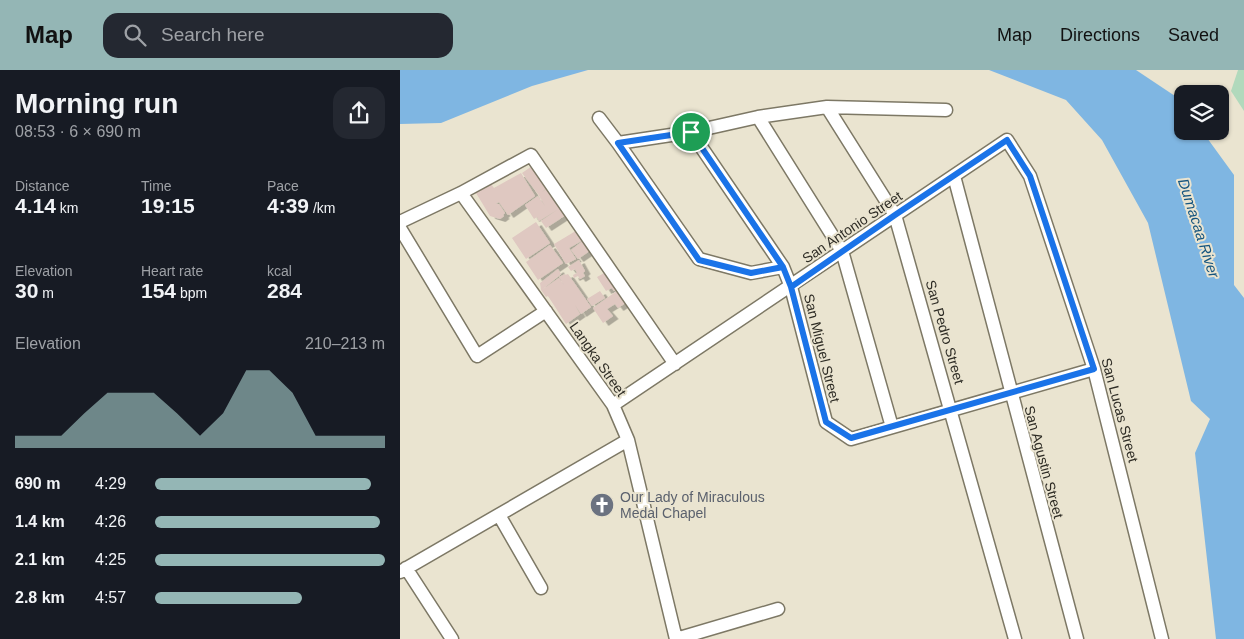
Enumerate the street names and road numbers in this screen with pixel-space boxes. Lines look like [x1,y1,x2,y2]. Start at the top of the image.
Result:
street label: San Antonio Street [799,188,905,266]
street label: San Pedro Street [923,278,968,386]
street label: San Miguel Street [801,292,843,404]
street label: Langka Street [566,319,630,399]
street label: San Lucas Street [1098,356,1142,464]
street label: San Agustin Street [1021,404,1067,520]

